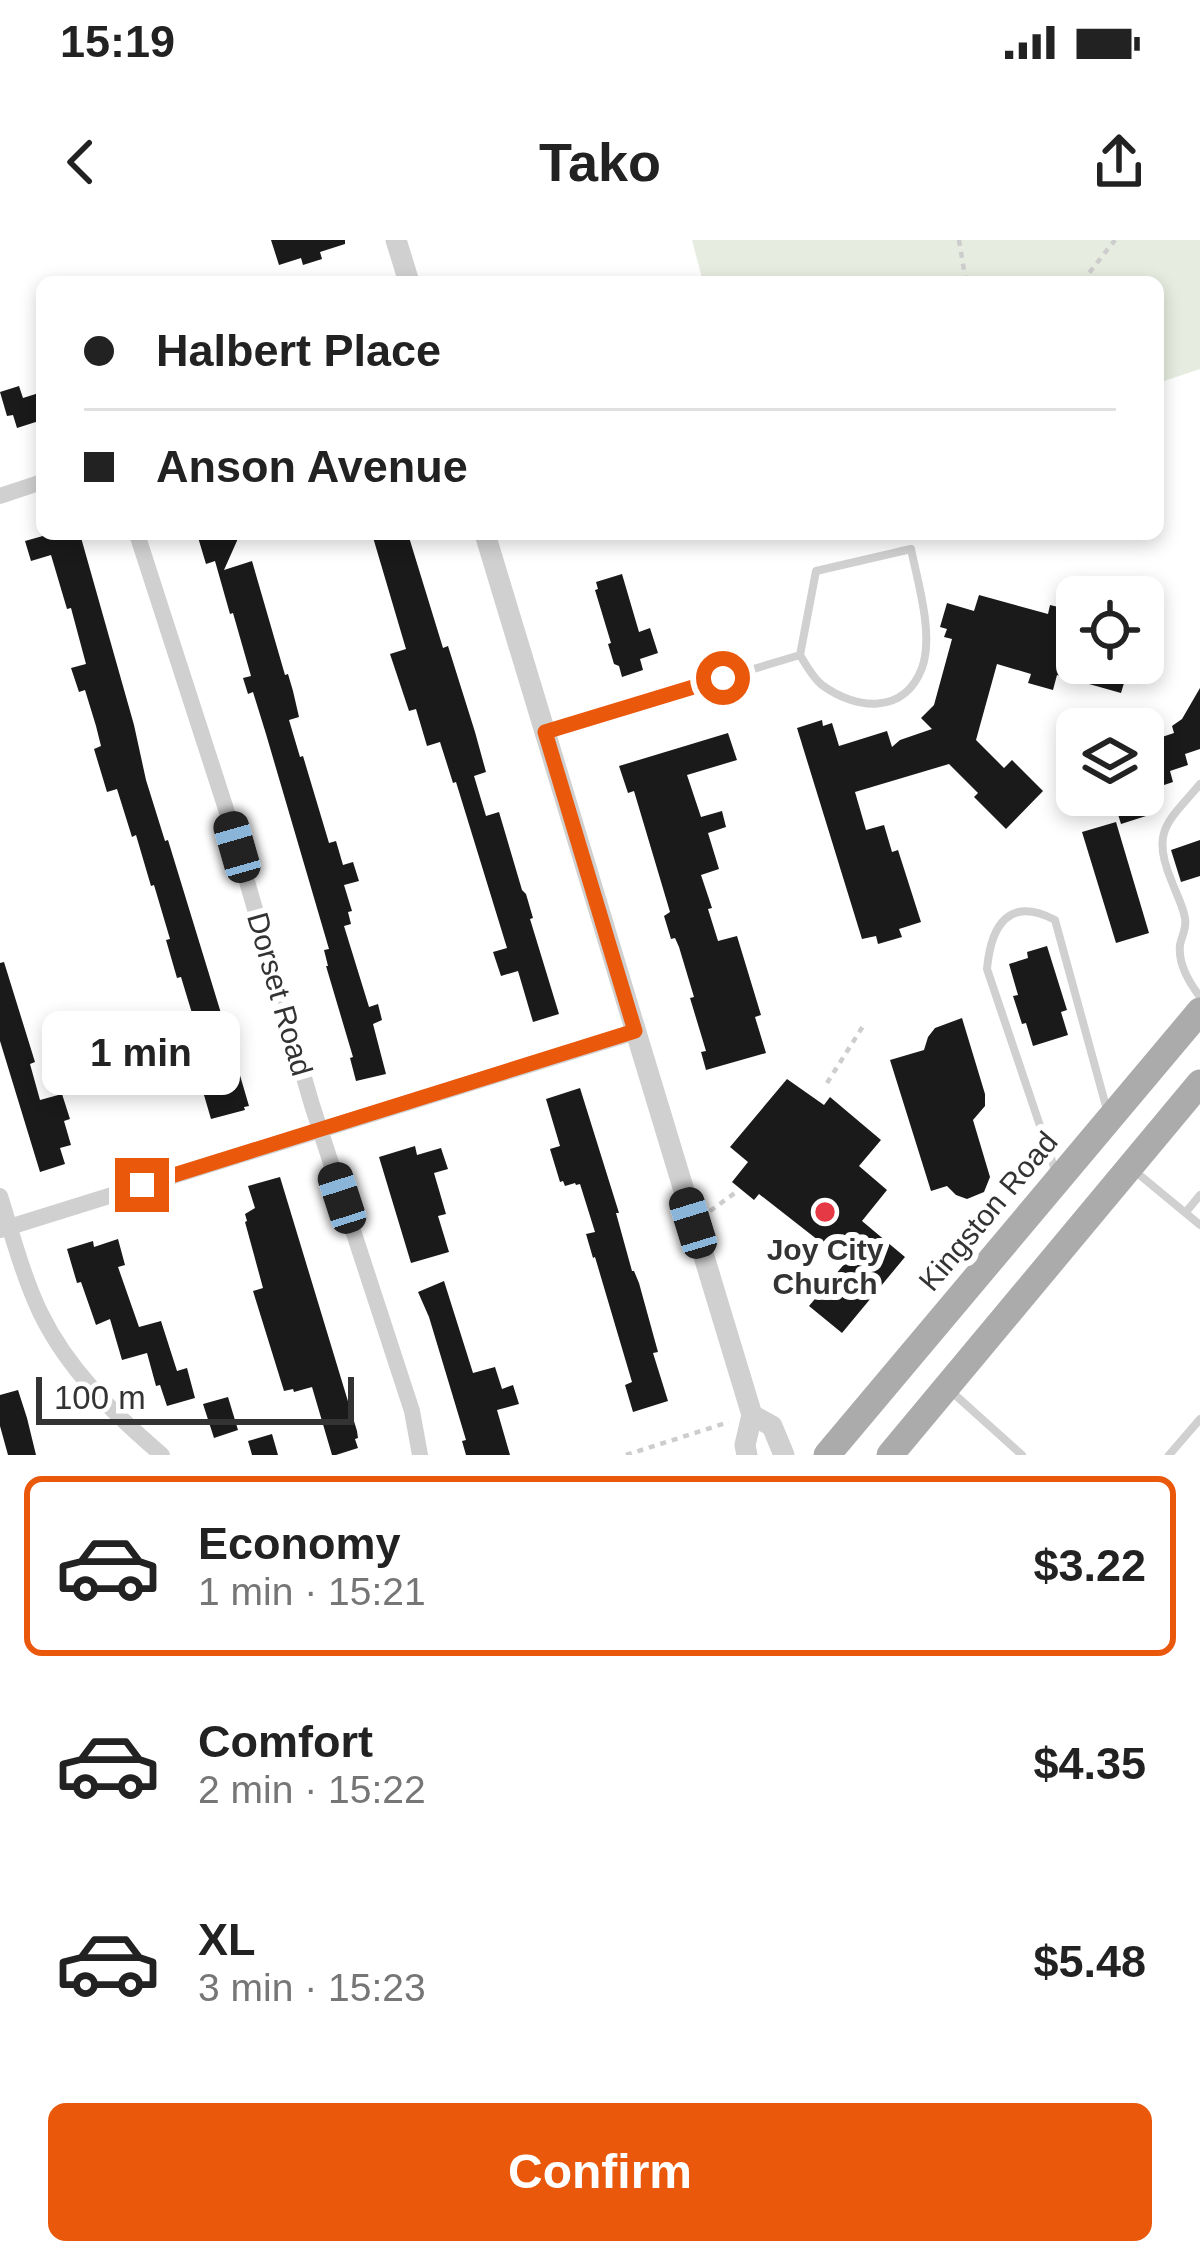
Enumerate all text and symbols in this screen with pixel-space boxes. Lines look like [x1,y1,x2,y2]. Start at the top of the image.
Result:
text: 15:19 [60,16,175,67]
icon: back [48,129,114,195]
icon: share [1086,129,1152,195]
text: Tako [539,132,661,192]
text: Halbert Place [156,325,441,376]
text: Anson Avenue [156,441,468,492]
map controls [1056,576,1164,816]
button: locate [1056,576,1164,684]
route start [696,651,750,705]
button: layers [1056,708,1164,816]
car [210,807,264,887]
street label: Dorset Road [241,909,319,1079]
callout: 1 min [43,1011,241,1095]
text: 1 min [90,1031,192,1074]
street label: Kingston Road [912,1125,1064,1297]
route end [115,1158,169,1212]
car [314,1158,370,1238]
car [665,1183,721,1263]
marker: Joy City Church [812,1199,838,1225]
place label: Joy City Church [767,1233,884,1300]
scale bar [36,1371,354,1424]
text: 100 m [54,1379,146,1416]
icon: car [54,1512,162,1620]
text: Economy [198,1518,401,1569]
text: $3.22 [1033,1540,1146,1591]
text: 1 min · 15:21 [198,1570,426,1613]
icon: car [54,1710,162,1818]
text: Comfort [198,1716,373,1767]
text: $4.35 [1033,1738,1146,1789]
text: 2 min · 15:22 [198,1768,426,1811]
icon: car [54,1908,162,2016]
text: XL [198,1914,256,1965]
text: $5.48 [1033,1936,1146,1987]
text: 3 min · 15:23 [198,1966,426,2009]
button: Confirm [48,2103,1152,2241]

